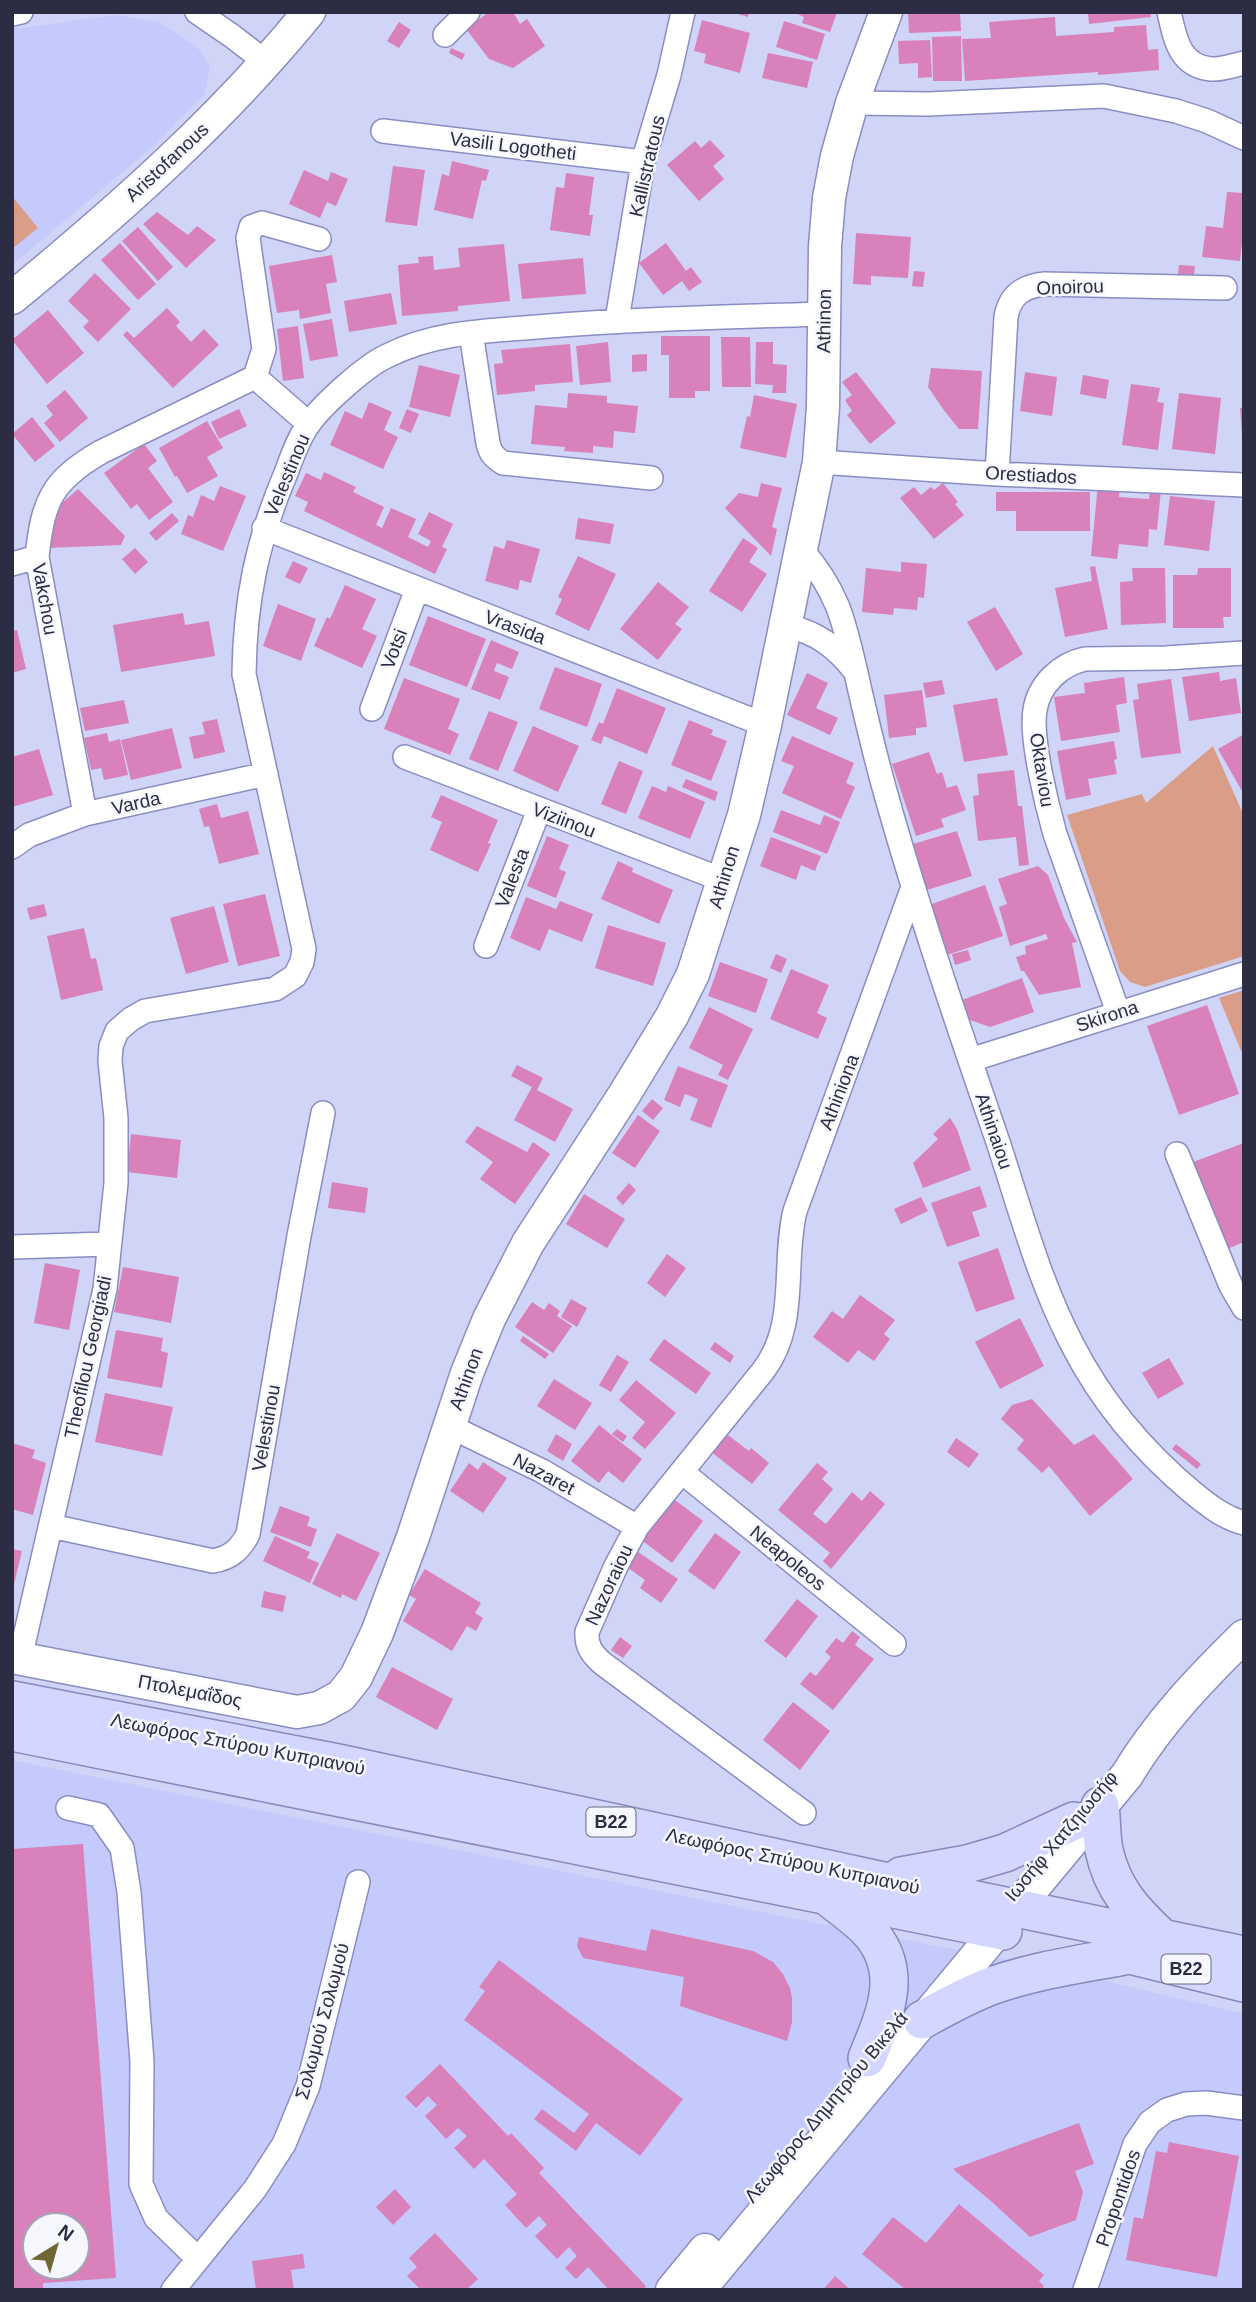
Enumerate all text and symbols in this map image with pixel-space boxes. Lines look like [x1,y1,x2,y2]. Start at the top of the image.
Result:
street label: Kallistratous [625,113,669,219]
street label: Aristofanous [121,118,213,206]
street label: Vasili Logotheti [448,128,578,164]
street label: Onoirou [1036,275,1104,299]
street label: Athinon [813,289,835,353]
street label: Velestinou [260,431,314,519]
street label: Orestiados [985,462,1077,488]
street label: Vakchou [28,561,62,637]
street label: Vrasida [481,606,549,648]
street label: Votsi [377,626,411,672]
street label: Oktaviou [1026,731,1058,809]
street label: Varda [110,787,163,819]
street label: Viziinou [529,798,599,842]
street label: Athinon [705,843,743,911]
street label: Valesta [491,845,533,911]
street label: Skirona [1073,996,1141,1036]
street label: Athiniona [815,1051,863,1133]
street label: Athinaiou [971,1090,1017,1172]
street label: Theofilou Georgiadi [60,1274,116,1440]
street label: Athinon [445,1345,487,1413]
street label: Velestinou [248,1383,284,1473]
street label: Nazaret [510,1449,579,1499]
street label: Neapoleos [746,1521,830,1595]
street label: Nazoraiou [581,1541,637,1629]
street label: Πτολεμαΐδος [136,1671,244,1711]
street label: Λεωφόρος Σπύρου Κυπριανού [109,1709,367,1779]
street label: Ιωσήφ Χατζηιωσήφ [1001,1767,1121,1905]
road number: B22 [586,1808,636,1836]
street label: Λεωφόρος Σπύρου Κυπριανού [664,1824,922,1898]
street label: Σολωμού Σολωμού [291,1940,353,2102]
road number: B22 [1162,1954,1210,1983]
street label: Λεωφόρος Δημητρίου Βικελά [740,2007,912,2207]
street label: Propontidos [1092,2147,1144,2249]
north arrow [21,2211,91,2281]
text: N [54,2220,78,2245]

